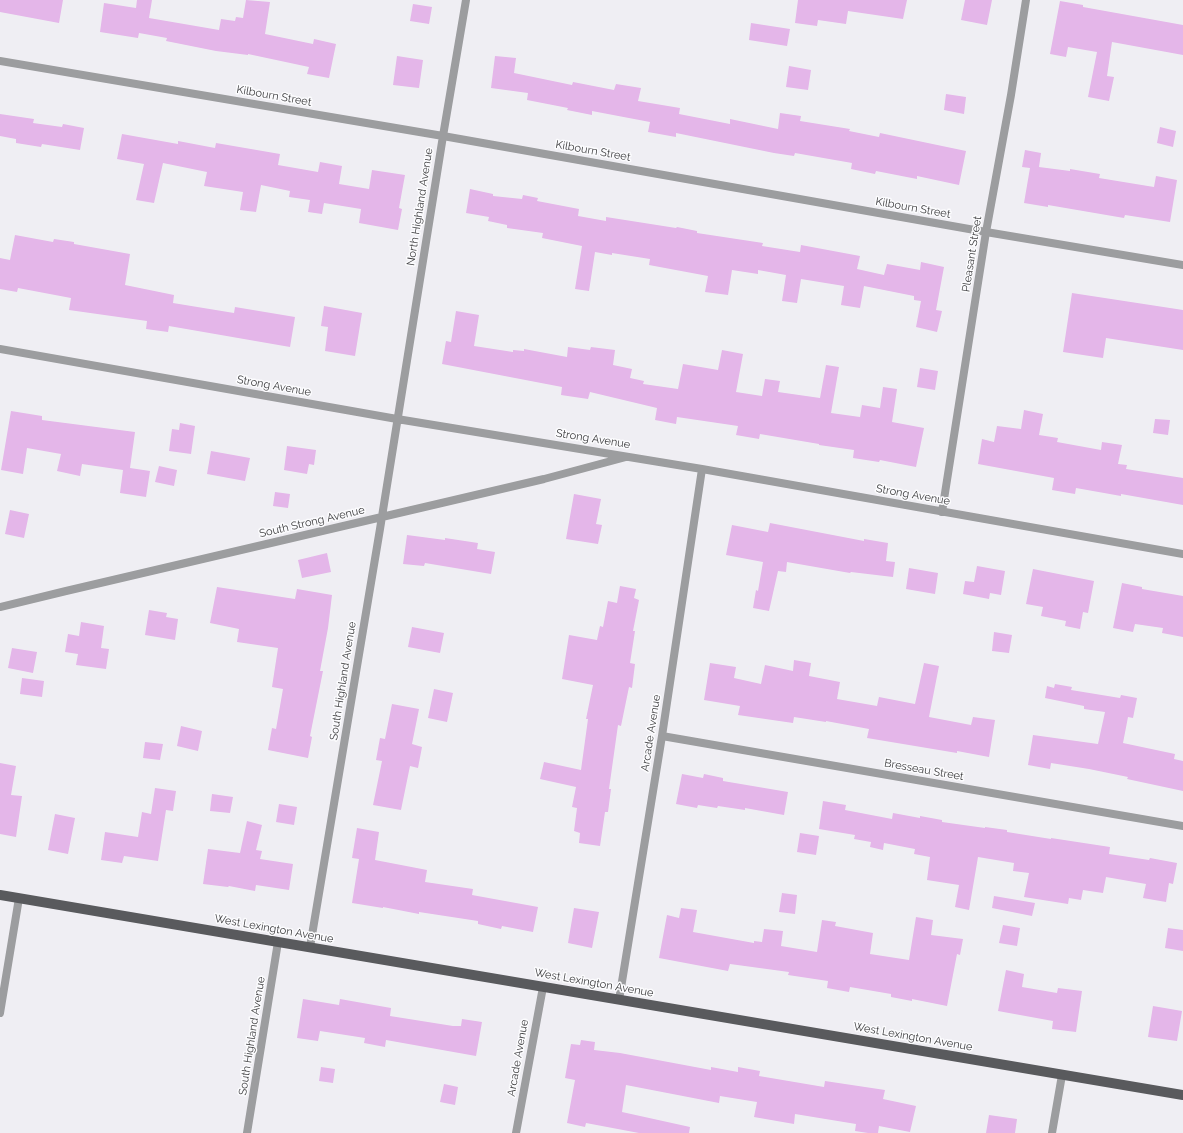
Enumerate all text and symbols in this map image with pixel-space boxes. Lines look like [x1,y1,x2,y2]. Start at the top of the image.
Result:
street label: Kilbourn Street [235,83,313,109]
street label: Kilbourn Street [554,138,632,164]
street label: North Highland Avenue [404,147,436,267]
street label: Kilbourn Street [874,195,952,221]
street label: Pleasant Street [959,215,985,293]
street label: Strong Avenue [236,373,312,399]
street label: Strong Avenue [555,427,631,451]
street label: Strong Avenue [875,482,951,508]
street label: South Strong Avenue [258,503,366,541]
street label: South Highland Avenue [327,621,359,741]
street label: Arcade Avenue [638,694,664,772]
street label: Bresseau Street [883,757,965,783]
street label: West Lexington Avenue [213,912,335,946]
street label: West Lexington Avenue [533,966,655,1000]
street label: South Highland Avenue [236,976,268,1096]
street label: Arcade Avenue [505,1019,531,1097]
street label: West Lexington Avenue [852,1020,974,1054]

